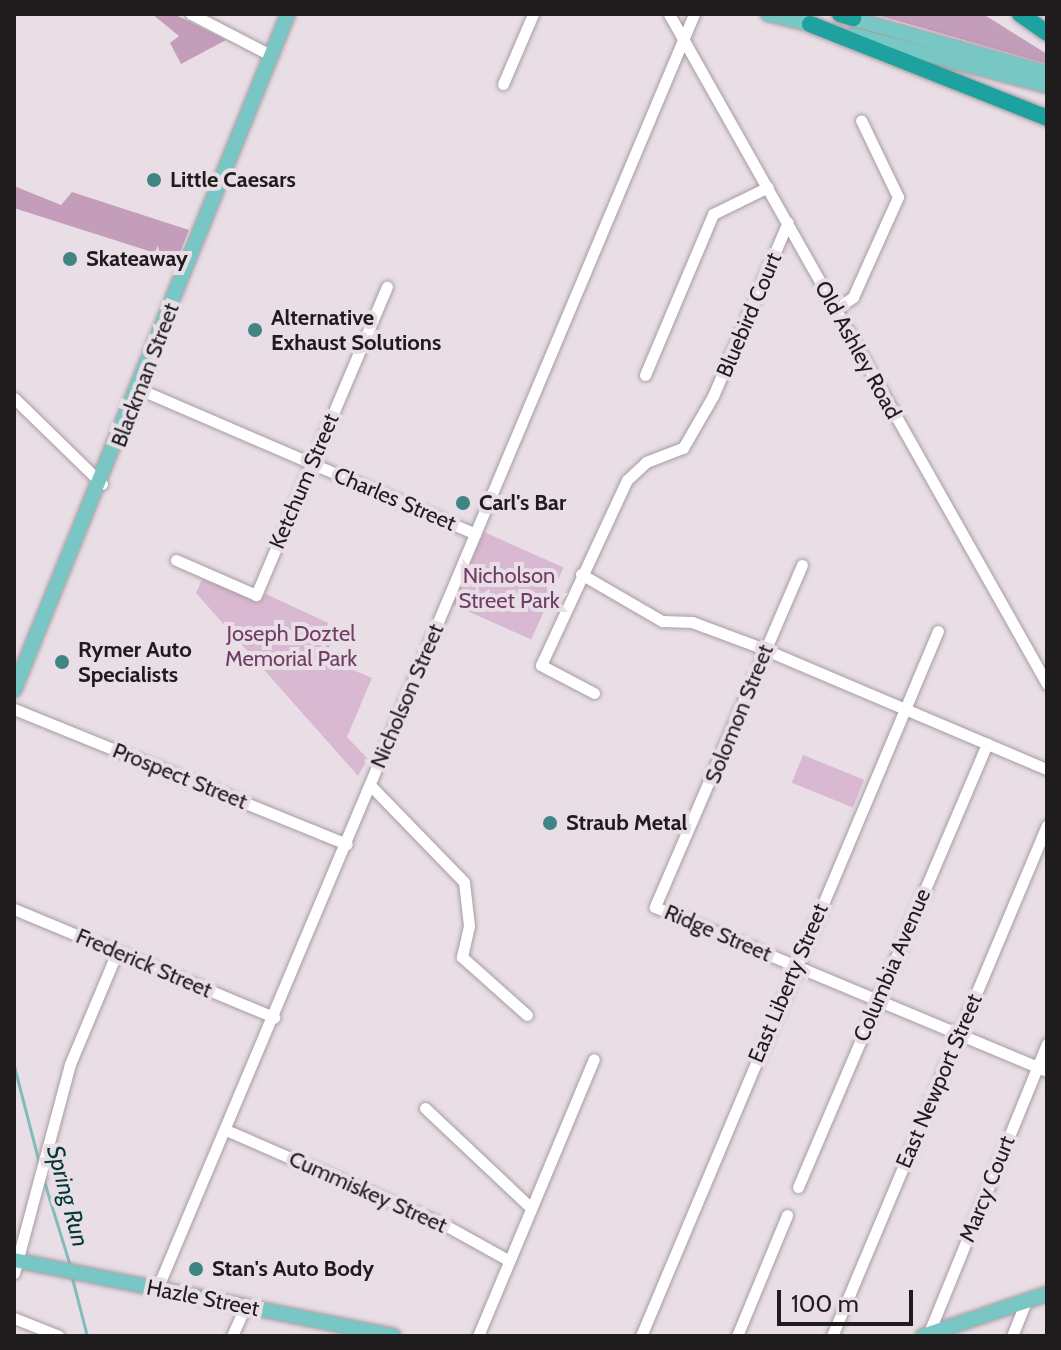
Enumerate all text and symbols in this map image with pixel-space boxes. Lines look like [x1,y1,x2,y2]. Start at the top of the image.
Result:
place label: Little Caesars [170,167,296,193]
marker: Little Caesars [145,171,163,189]
place label: Skateaway [86,246,188,272]
street label: Bluebird Court [711,249,787,381]
marker: Skateaway [61,250,79,268]
street label: Old Ashley Road [809,276,907,424]
street label: Blackman Street [105,299,185,451]
place label: Alternative Exhaust Solutions [271,304,441,356]
marker: Alternative Exhaust Solutions [246,321,264,339]
street label: Ketchum Street [264,409,344,553]
street label: Charles Street [330,461,460,537]
place label: Carl's Bar [479,490,566,516]
marker: Carl's Bar [454,494,472,512]
park label: Nicholson Street Park [458,562,560,614]
park label: Joseph Doztel Memorial Park [225,620,357,672]
street label: Nicholson Street [365,620,449,772]
place label: Rymer Auto Specialists [78,636,192,688]
street label: Solomon Street [699,641,779,787]
marker: Rymer Auto Specialists [53,653,71,671]
street label: Prospect Street [109,737,251,815]
place label: Straub Metal [566,810,687,836]
marker: Straub Metal [541,814,559,832]
street label: Columbia Avenue [848,885,936,1045]
street label: Ridge Street [661,899,775,967]
street label: East Liberty Street [743,899,833,1067]
street label: Frederick Street [72,923,216,1003]
street label: East Newport Street [890,990,988,1172]
street label: Marcy Court [954,1132,1020,1246]
water label: Spring Run [41,1142,95,1250]
street label: Cummiskey Street [285,1145,451,1239]
place label: Stan's Auto Body [212,1256,374,1282]
marker: Stan's Auto Body [187,1260,205,1278]
street label: Hazle Street [144,1274,262,1322]
scale bar [781,1274,917,1324]
text: 100 m [791,1289,859,1318]

